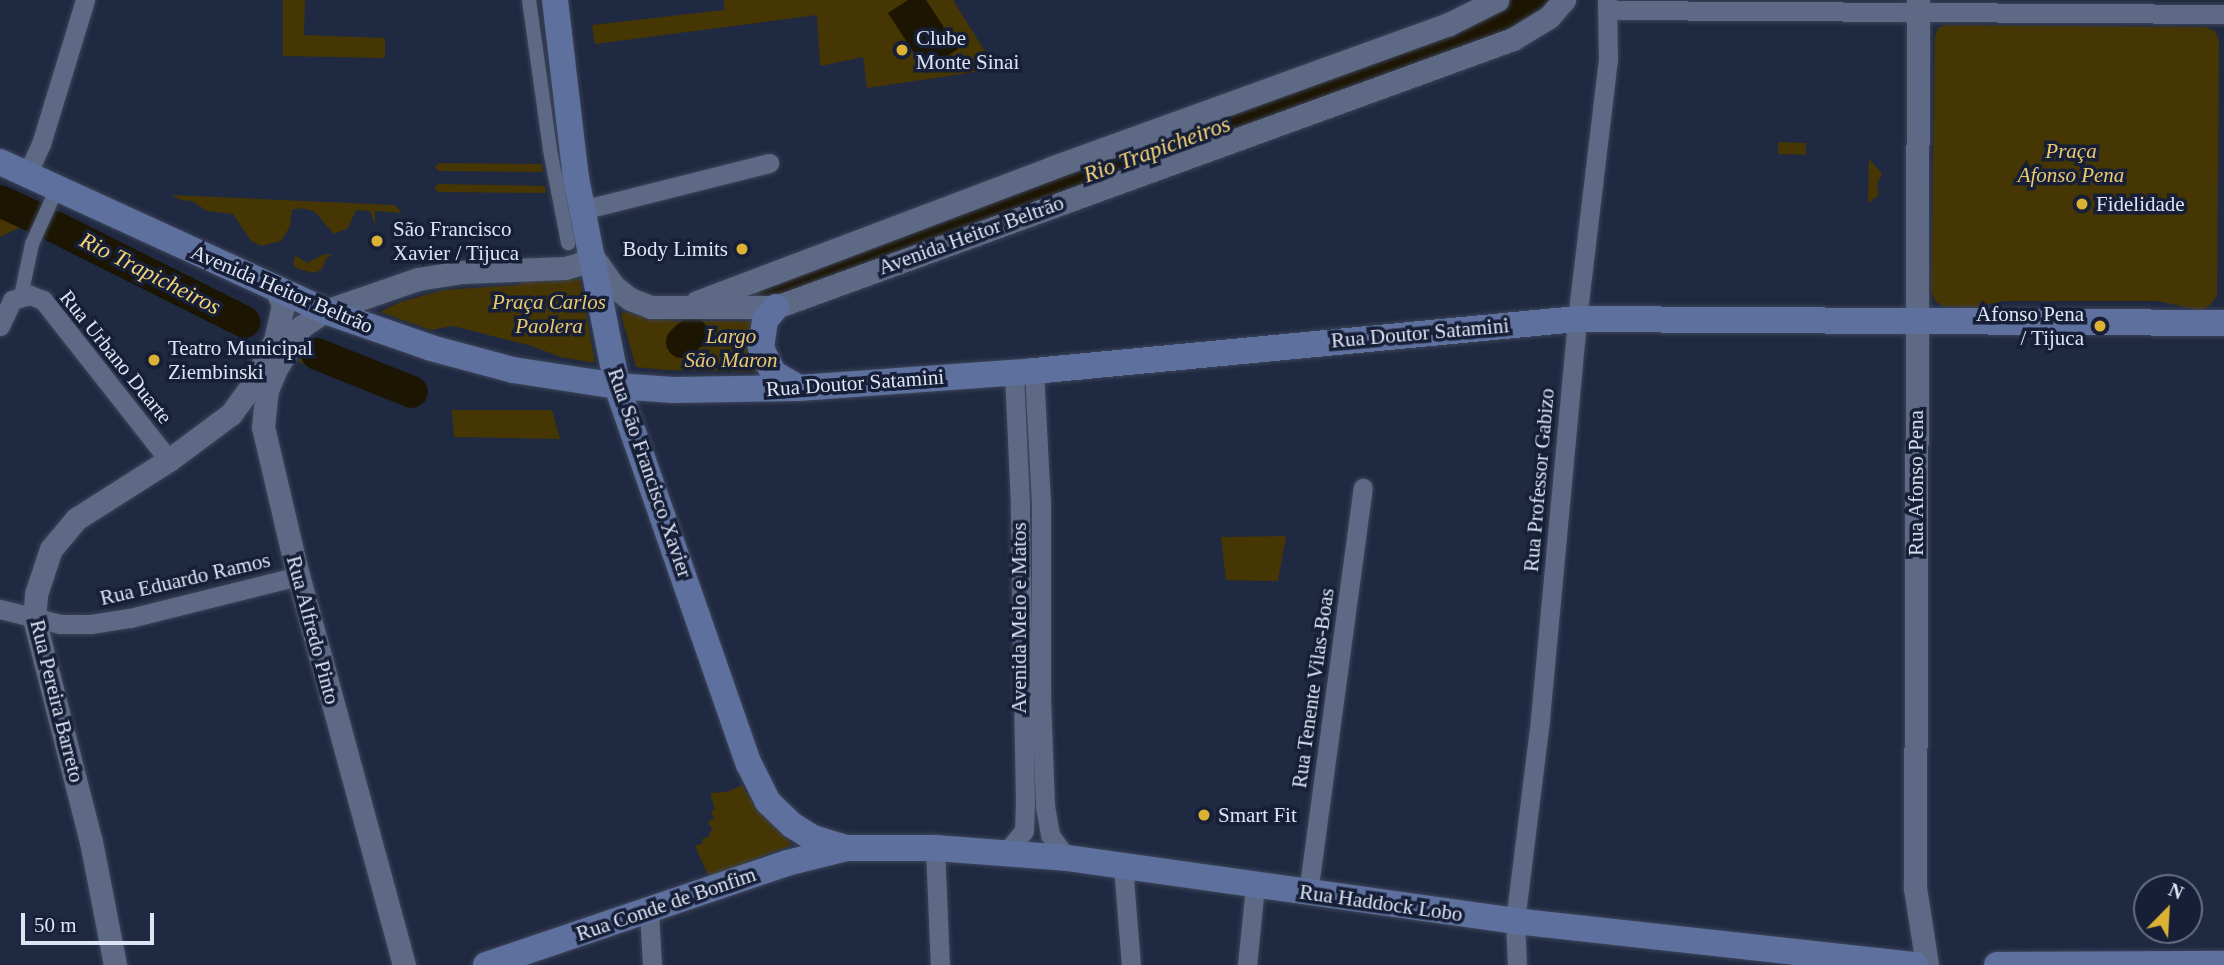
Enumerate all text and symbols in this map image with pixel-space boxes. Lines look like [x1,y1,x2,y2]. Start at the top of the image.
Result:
place label: Clube Monte Sinai [916,25,1019,75]
marker: Clube Monte Sinai [894,42,910,58]
water label: Rio Trapicheiros [1080,111,1234,189]
park label: Praça Afonso Pena [2018,138,2124,188]
street label: Avenida Heitor Beltrão [875,190,1067,280]
place label: Fidelidade [2096,191,2185,217]
marker: Fidelidade [2074,196,2090,212]
place label: São Francisco Xavier / Tijuca [393,216,519,266]
water label: Rio Trapicheiros [75,227,225,321]
marker: São Francisco Xavier / Tijuca [367,231,387,251]
place label: Body Limits [622,236,728,262]
street label: Avenida Heitor Beltrão [187,239,377,339]
marker: Body Limits [734,241,750,257]
street label: Rua Urbano Duarte [54,285,178,429]
park label: Praça Carlos Paolera [492,289,606,339]
place label: Afonso Pena / Tijuca [1976,301,2084,351]
street label: Rua Doutor Satamini [1330,313,1510,353]
marker: Afonso Pena / Tijuca [2090,316,2110,336]
park label: Largo São Maron [684,323,778,373]
place label: Teatro Municipal Ziembinski [168,335,313,385]
marker: Teatro Municipal Ziembinski [146,352,162,368]
street label: Rua Doutor Satamini [765,364,945,402]
street label: Rua São Francisco Xavier [602,365,698,581]
street label: Rua Professor Gabizo [1518,387,1560,573]
street label: Rua Afonso Pena [1903,410,1929,556]
street label: Avenida Melo e Matos [1006,522,1032,714]
street label: Rua Eduardo Ramos [97,547,273,611]
street label: Rua Alfredo Pinto [281,552,345,708]
street label: Rua Tenente Vilas-Boas [1286,586,1340,790]
street label: Rua Pereira Barreto [25,617,89,785]
place label: Smart Fit [1218,802,1297,828]
marker: Smart Fit [1196,807,1212,823]
street label: Rua Conde de Bonfim [573,861,759,947]
north arrow [2133,874,2203,944]
street label: Rua Haddock Lobo [1298,879,1464,927]
text: N [2165,879,2186,904]
scale bar [24,898,158,942]
text: 50 m [34,913,77,937]

